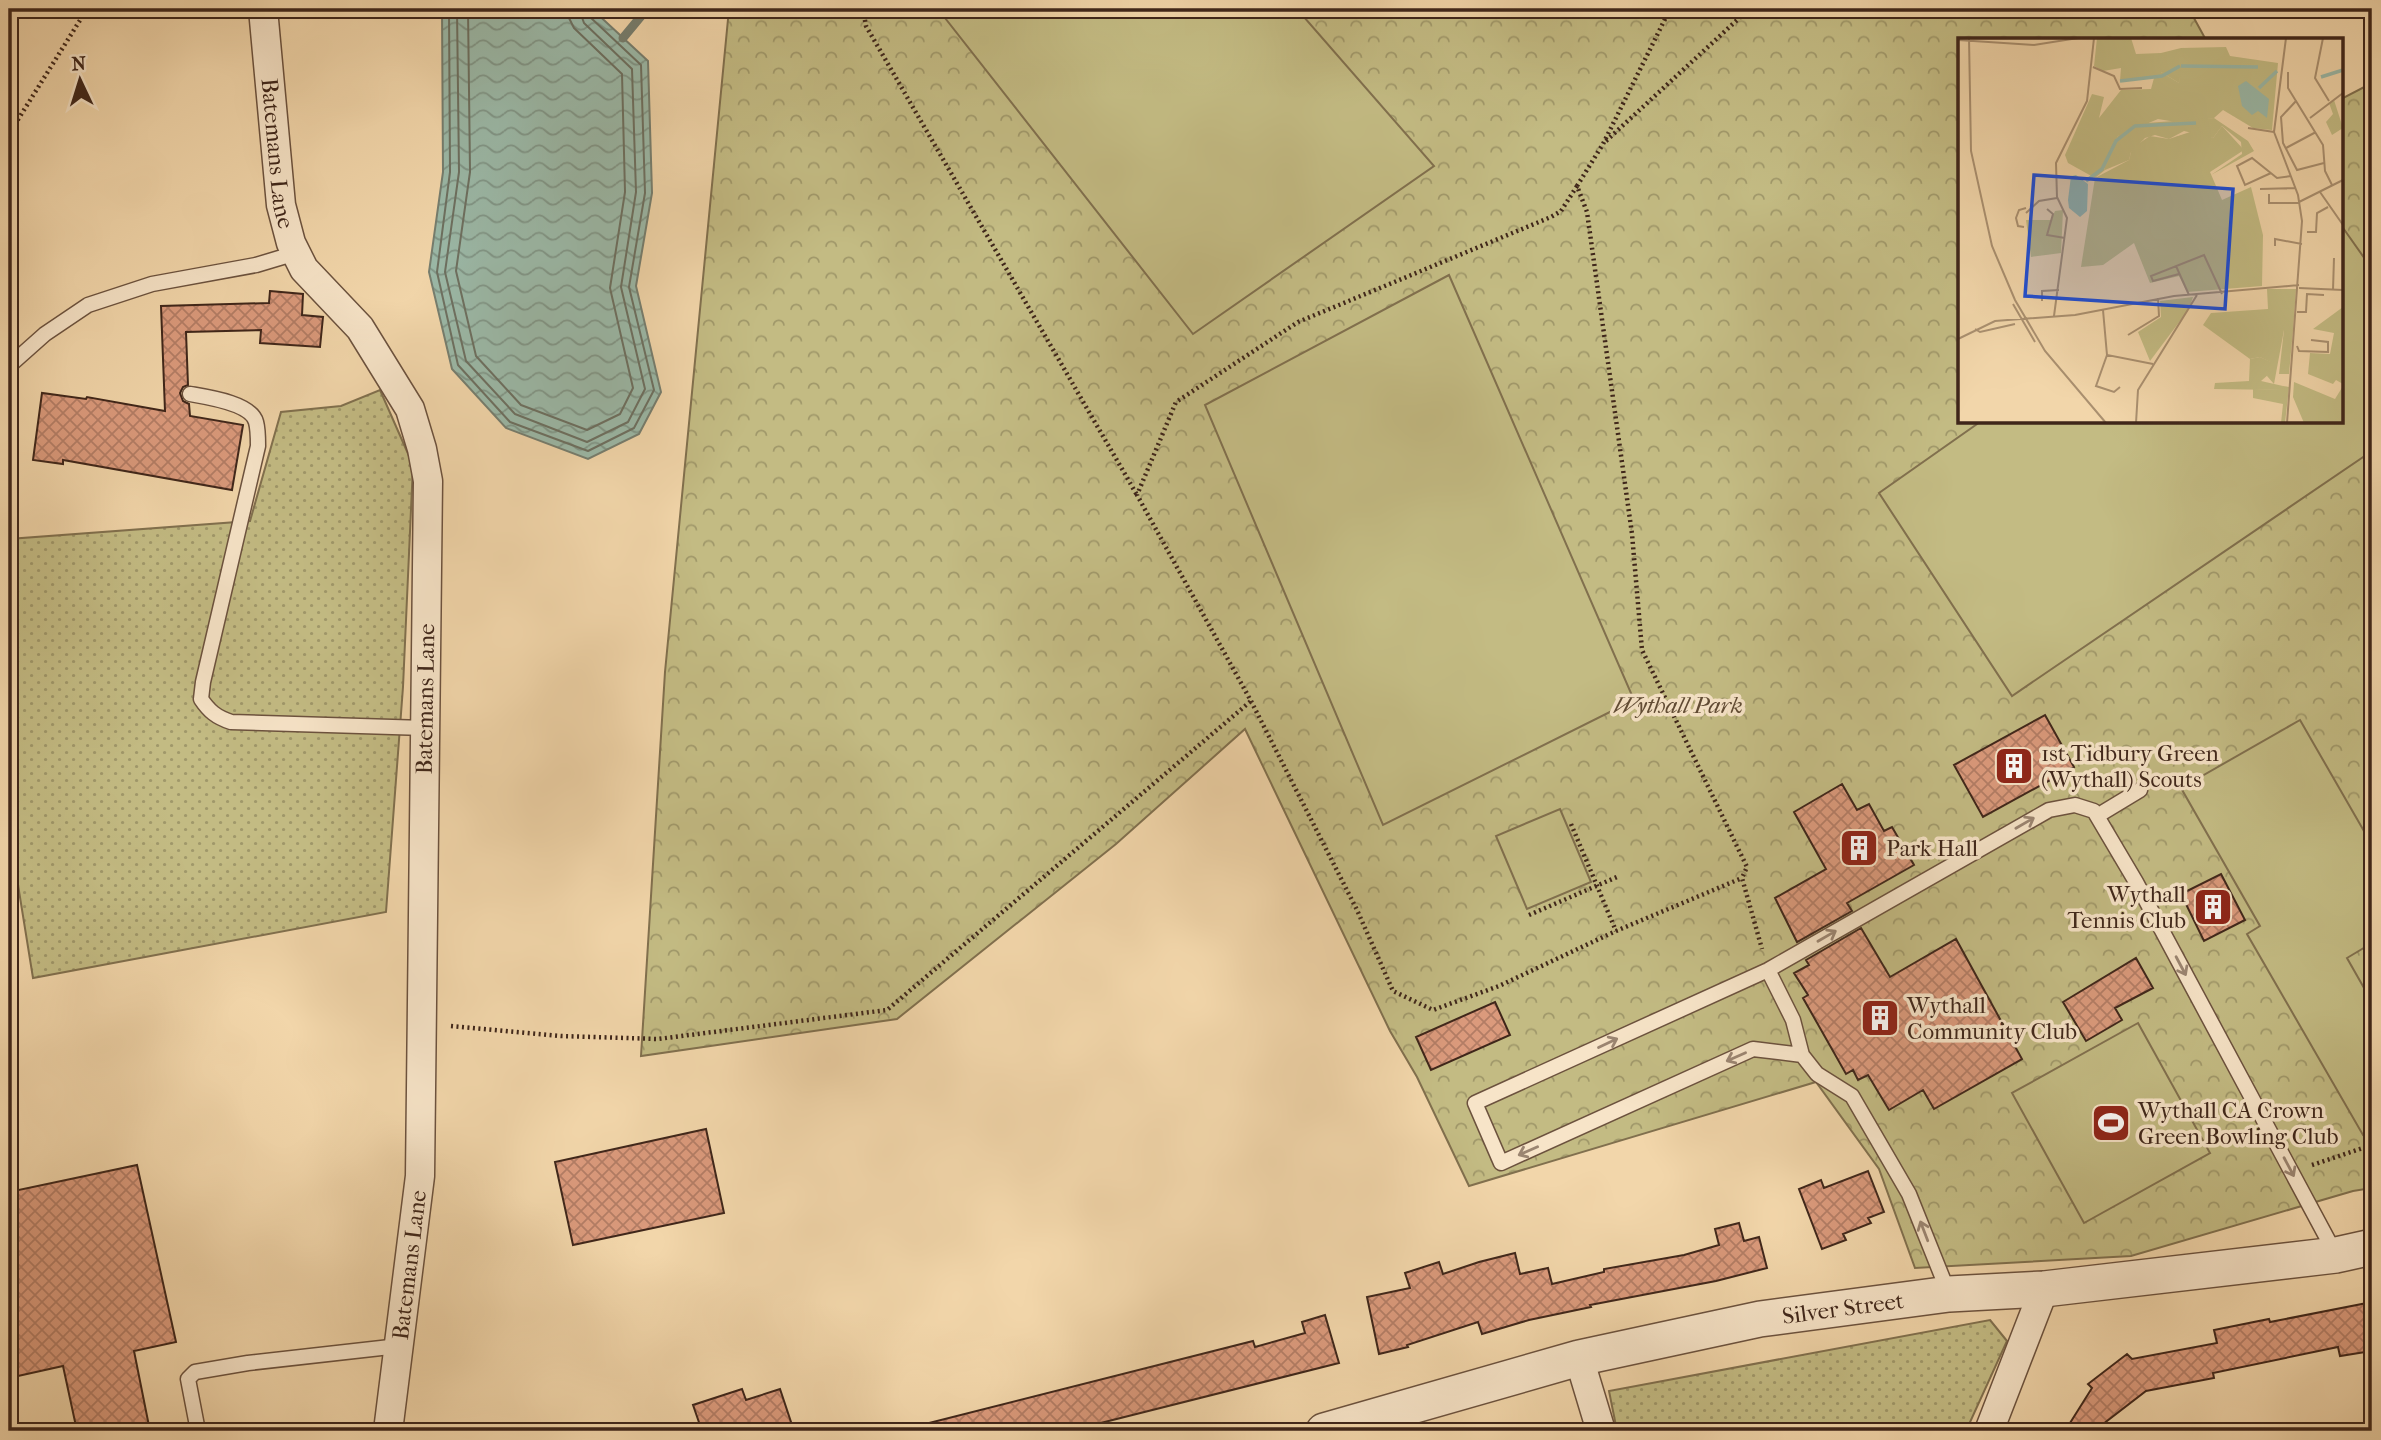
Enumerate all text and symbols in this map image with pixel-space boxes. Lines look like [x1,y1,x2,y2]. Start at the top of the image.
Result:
inset map [1958,38,2342,424]
north arrow [46,46,116,116]
text: N [71,53,87,76]
street label: Batemans Lane [255,77,300,231]
street label: Batemans Lane [411,623,440,775]
park label: Wythall Park [1613,692,1743,719]
place label: 1st Tidbury Green (Wythall) Scouts [2041,740,2220,793]
building icon: 1st Tidbury Green (Wythall) Scouts [1993,745,2035,787]
one-way arrow [2014,816,2035,829]
building icon: Park Hall [1838,827,1880,869]
place label: Park Hall [1886,835,1979,862]
place label: Wythall Tennis Club [2067,881,2187,934]
building icon: Wythall Tennis Club [2192,886,2234,928]
one-way arrow [1817,929,1837,943]
one-way arrow [2175,955,2189,976]
place label: Wythall Community Club [1906,992,2077,1045]
building icon: Wythall Community Club [1859,997,1901,1039]
one-way arrow [1598,1035,1619,1048]
one-way arrow [1725,1051,1747,1064]
place label: Wythall CA Crown Green Bowling Club [2137,1097,2338,1150]
sports icon: Wythall CA Crown Green Bowling Club [2090,1102,2132,1144]
one-way arrow [1518,1145,1540,1158]
one-way arrow [2282,1156,2296,1177]
street label: Batemans Lane [387,1189,432,1342]
one-way arrow [1916,1221,1929,1242]
street label: Silver Street [1780,1287,1905,1330]

